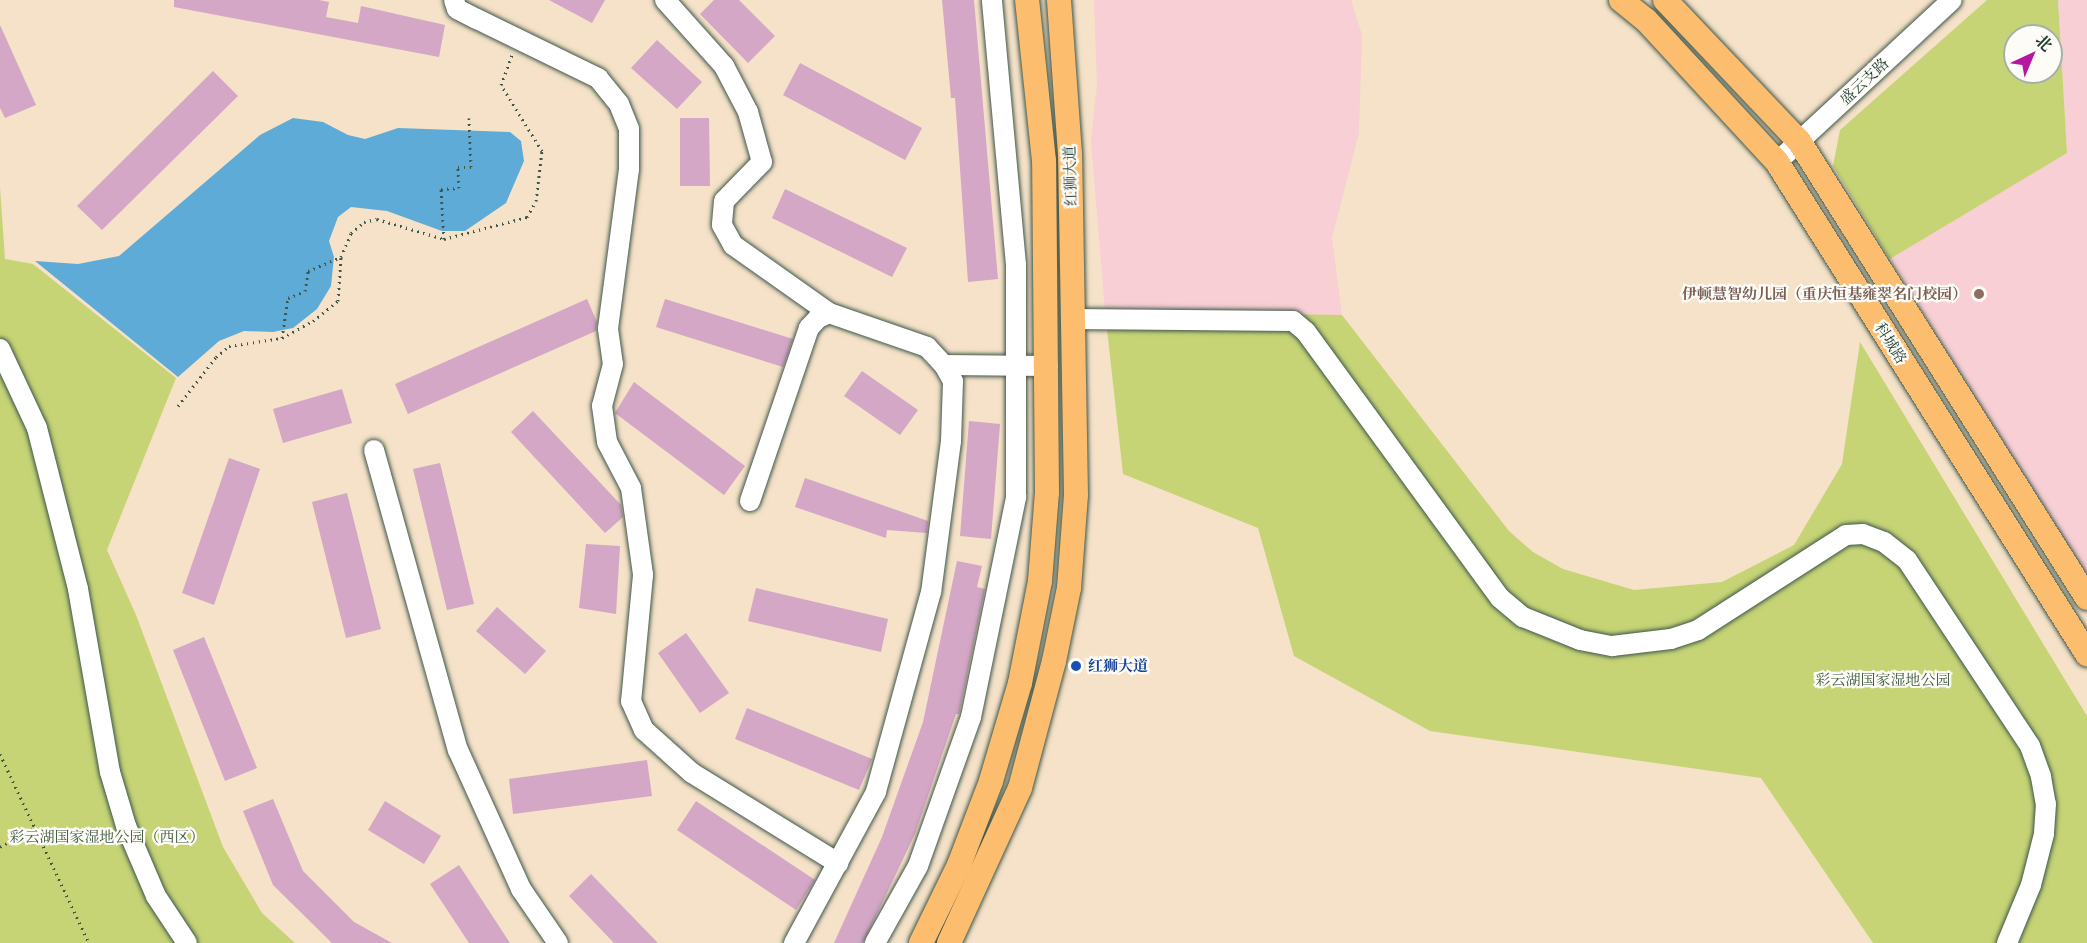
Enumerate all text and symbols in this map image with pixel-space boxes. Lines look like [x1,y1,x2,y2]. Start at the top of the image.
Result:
north arrow [2003,24,2063,84]
text: 北 [2031,30,2057,55]
street label: 盛云支路 [1836,54,1892,108]
street label: 红狮大道 [1060,146,1080,206]
place label: 伊顿慧智幼儿园（重庆恒基雍翠名门校园） [1682,285,1967,303]
marker: 伊顿慧智幼儿园（重庆恒基雍翠名门校园） [1972,287,1986,301]
street label: 科城路 [1871,319,1911,367]
place label: 红狮大道 [1088,657,1148,675]
marker: 红狮大道 [1069,659,1083,673]
park label: 彩云湖国家湿地公园 [1816,671,1950,689]
park label: 彩云湖国家湿地公园（西区） [10,828,204,846]

